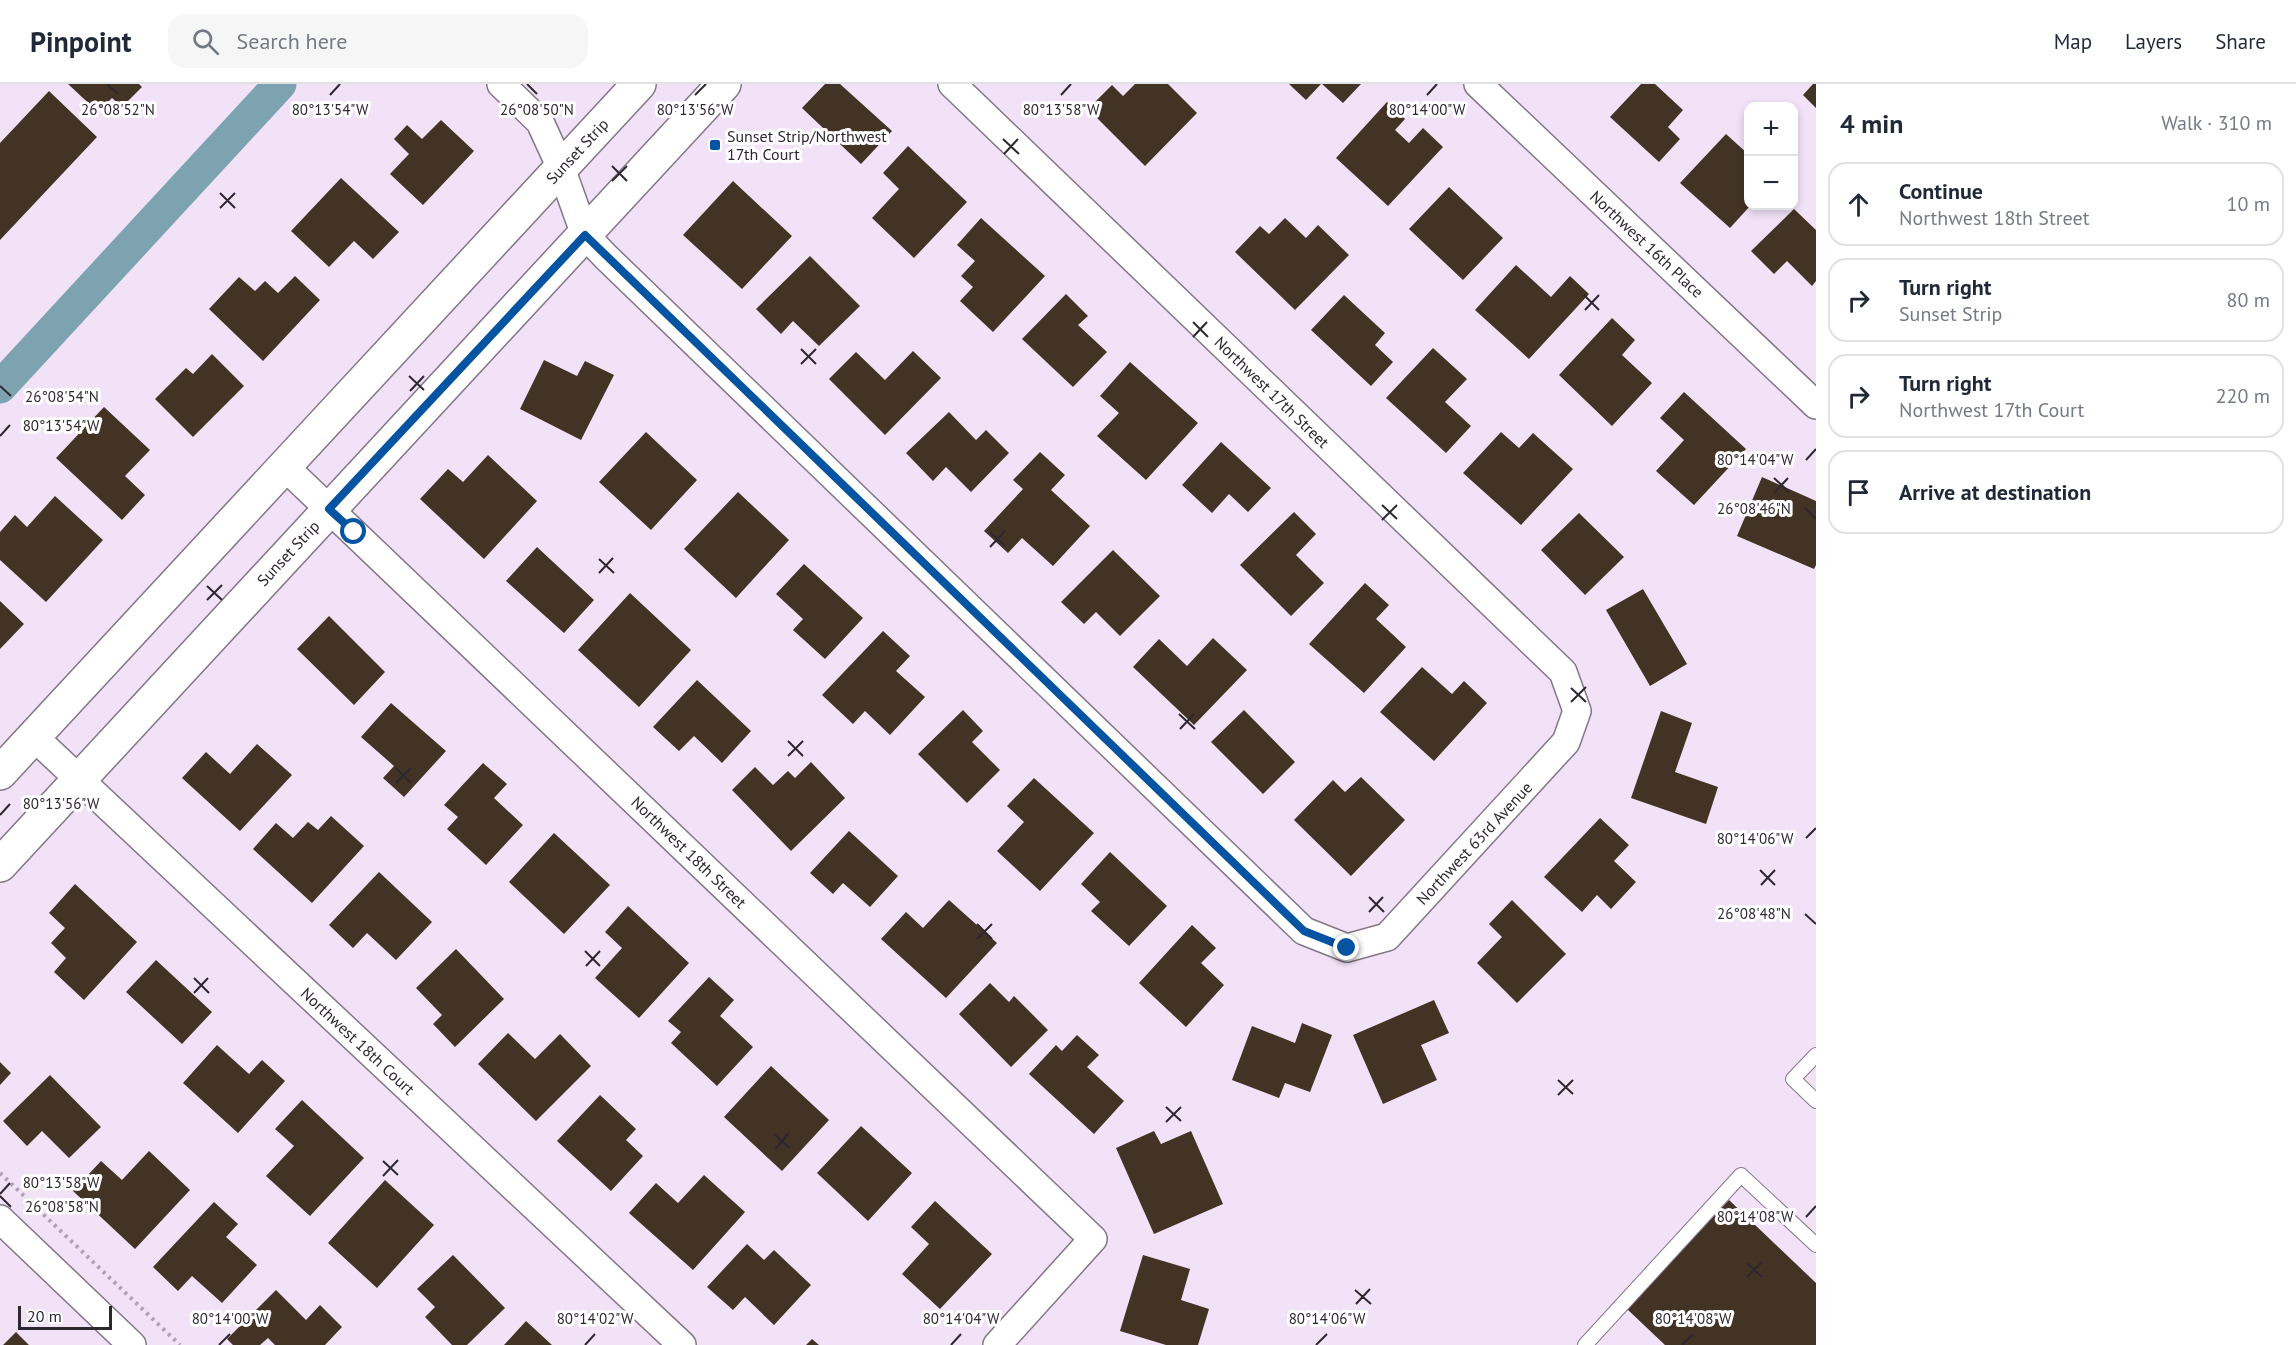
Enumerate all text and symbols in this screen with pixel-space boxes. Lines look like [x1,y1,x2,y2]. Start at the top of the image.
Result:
search box [168,14,588,68]
text: Pinpoint [30,23,132,60]
icon: search [189,25,222,58]
text: Search here [237,27,347,55]
text: Map [2054,28,2092,55]
text: Layers [2125,28,2182,55]
text: Share [2215,28,2266,55]
text: 26°08'52"N [81,100,155,119]
text: 80°13'54"W [292,100,369,119]
text: 26°08'50"N [500,100,574,119]
text: 80°13'56"W [657,100,734,119]
text: 80°13'58"W [1023,100,1100,119]
text: 80°14'00"W [1389,100,1466,119]
map controls [1744,102,1798,210]
button: + [1744,102,1798,156]
text: 4 min [1840,107,1903,140]
text: Walk · 310 m [2161,110,2272,136]
street label: Sunset Strip [541,114,613,188]
place label: Sunset Strip/Northwest 17th Court [727,126,887,164]
marker: Sunset Strip/Northwest 17th Court [708,138,722,152]
button: − [1744,156,1798,210]
text: Continue [1899,177,1983,205]
street label: Northwest 16th Place [1586,186,1708,302]
icon: ahead [1842,188,1875,221]
text: 10 m [2227,191,2270,217]
text: Northwest 18th Street [1899,205,2089,231]
text: Turn right [1899,273,1991,301]
icon: right [1842,284,1875,317]
text: 80 m [2227,287,2270,313]
text: Sunset Strip [1899,301,2002,327]
street label: Northwest 17th Street [1210,332,1334,452]
text: Turn right [1899,369,1991,397]
icon: right [1842,380,1875,413]
text: 220 m [2216,383,2270,409]
text: 26°08'54"N [25,387,99,406]
text: Northwest 17th Court [1899,397,2084,423]
text: 80°13'54"W [23,416,100,435]
text: 80°14'04"W [1717,450,1794,469]
icon: arrive [1842,476,1875,509]
text: Arrive at destination [1899,478,2091,506]
text: 26°08'46"N [1717,499,1791,518]
street label: Sunset Strip [252,516,324,590]
route start [340,518,366,544]
street label: Northwest 63rd Avenue [1412,777,1536,909]
street label: Northwest 18th Street [627,792,751,913]
text: 80°13'56"W [23,794,100,813]
text: 80°14'06"W [1717,829,1794,848]
text: 26°08'48"N [1717,904,1791,923]
route end [1333,934,1359,960]
street label: Northwest 18th Court [297,983,420,1099]
text: 80°13'58"W [23,1173,100,1192]
text: 26°08'58"N [25,1197,99,1216]
text: 80°14'08"W [1717,1207,1794,1226]
scale bar [18,1303,112,1330]
text: 20 m [27,1306,62,1326]
text: 80°14'00"W [192,1309,269,1328]
text: 80°14'02"W [557,1309,634,1328]
text: 80°14'04"W [923,1309,1000,1328]
text: 80°14'06"W [1289,1309,1366,1328]
text: 80°14'08"W [1655,1309,1732,1328]

